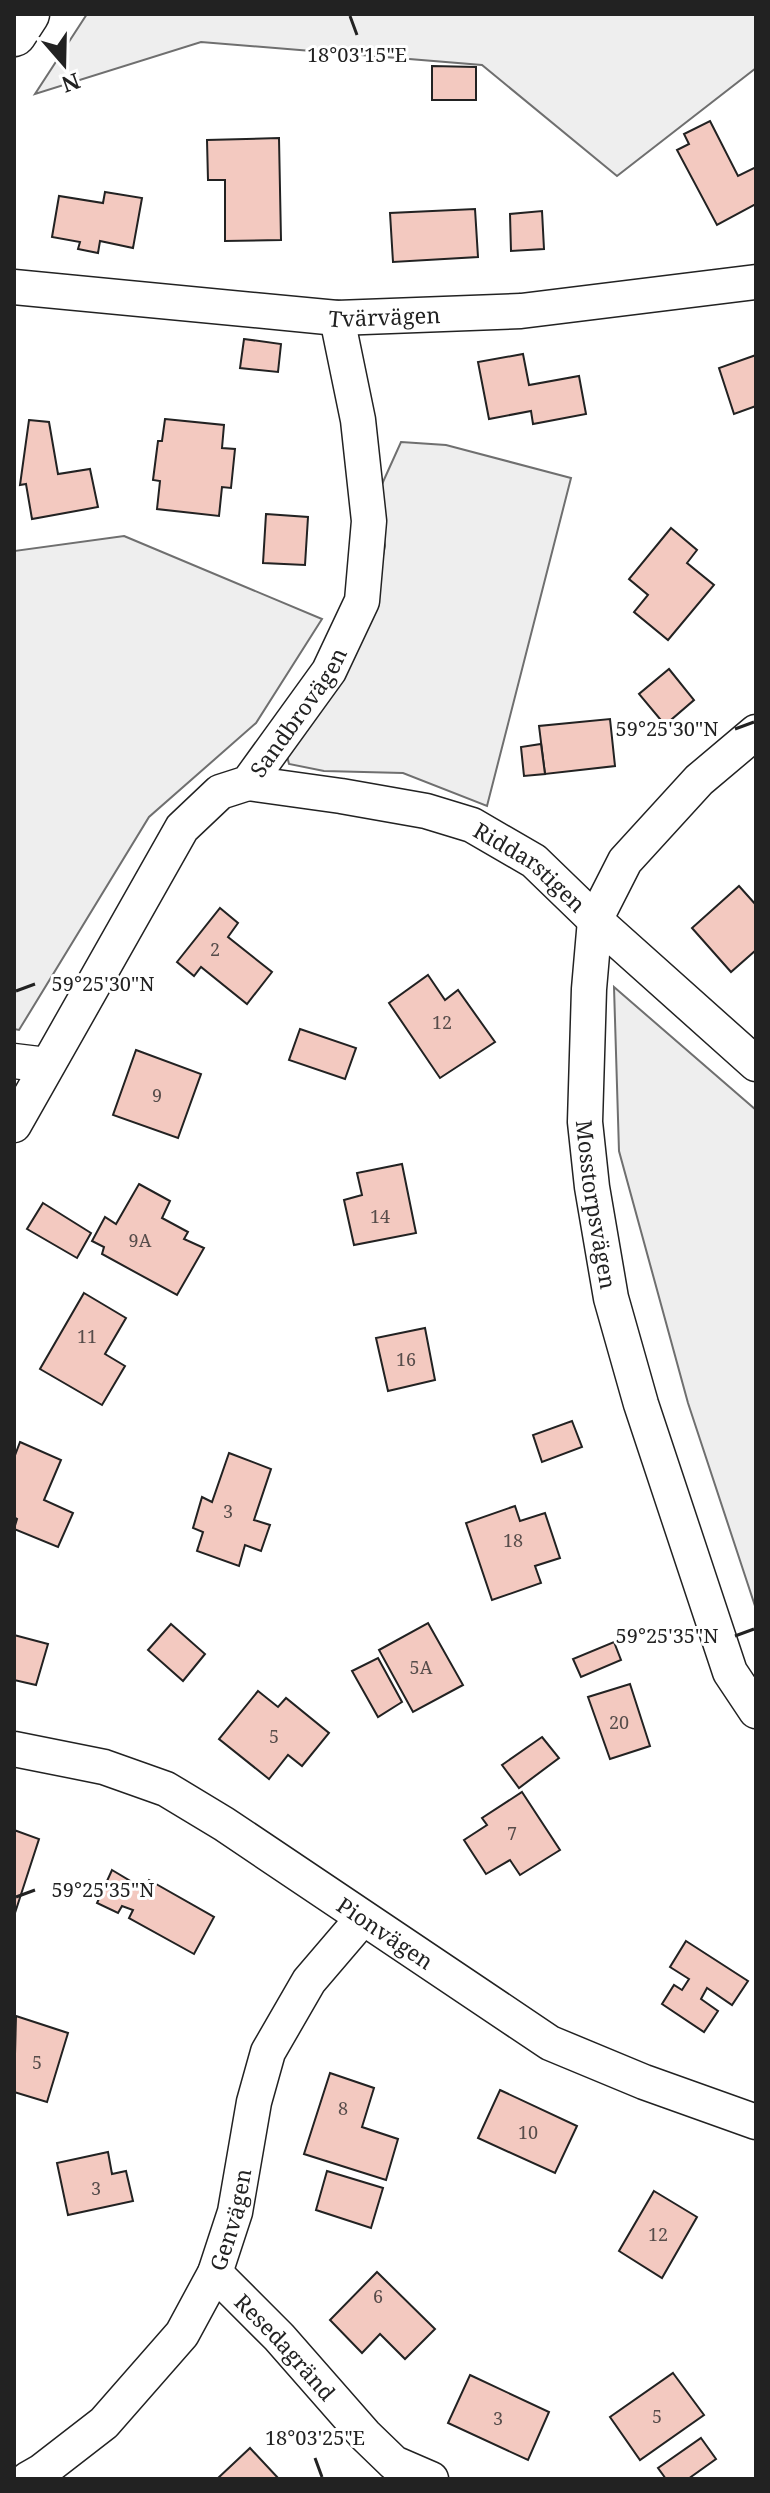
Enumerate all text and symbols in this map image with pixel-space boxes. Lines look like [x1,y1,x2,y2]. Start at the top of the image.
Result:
north arrow [24,24,104,104]
text: 18°03'15"E [307,41,407,68]
text: N [58,67,84,101]
street label: Tvärvägen [327,299,441,333]
street label: Sandbrovägen [242,642,353,783]
text: 59°25'30"N [616,715,718,742]
street label: Riddarstigen [469,814,593,918]
house number: 2 [210,937,220,961]
text: 59°25'30"N [52,970,154,997]
house number: 12 [432,1010,452,1034]
house number: 9 [152,1083,162,1107]
street label: Mosstorpsvägen [570,1118,624,1291]
house number: 14 [370,1204,390,1228]
house number: 9A [129,1228,152,1252]
house number: 11 [77,1324,97,1348]
house number: 16 [396,1347,416,1371]
house number: 3 [223,1499,233,1523]
house number: 18 [503,1528,523,1552]
text: 59°25'35"N [616,1622,718,1649]
house number: 5A [410,1655,433,1679]
house number: 20 [609,1710,629,1734]
house number: 5 [269,1724,279,1748]
house number: 7 [507,1821,517,1845]
text: 59°25'35"N [52,1876,154,1903]
street label: Pionvägen [331,1889,440,1976]
house number: 5 [32,2050,42,2074]
house number: 8 [338,2096,348,2120]
house number: 10 [518,2120,538,2144]
street label: Genvägen [202,2166,257,2274]
house number: 3 [91,2176,101,2200]
house number: 12 [648,2222,668,2246]
house number: 6 [373,2284,383,2308]
street label: Resedagränd [229,2287,343,2407]
house number: 5 [652,2404,662,2428]
house number: 3 [493,2406,503,2430]
text: 18°03'25"E [265,2424,365,2451]

